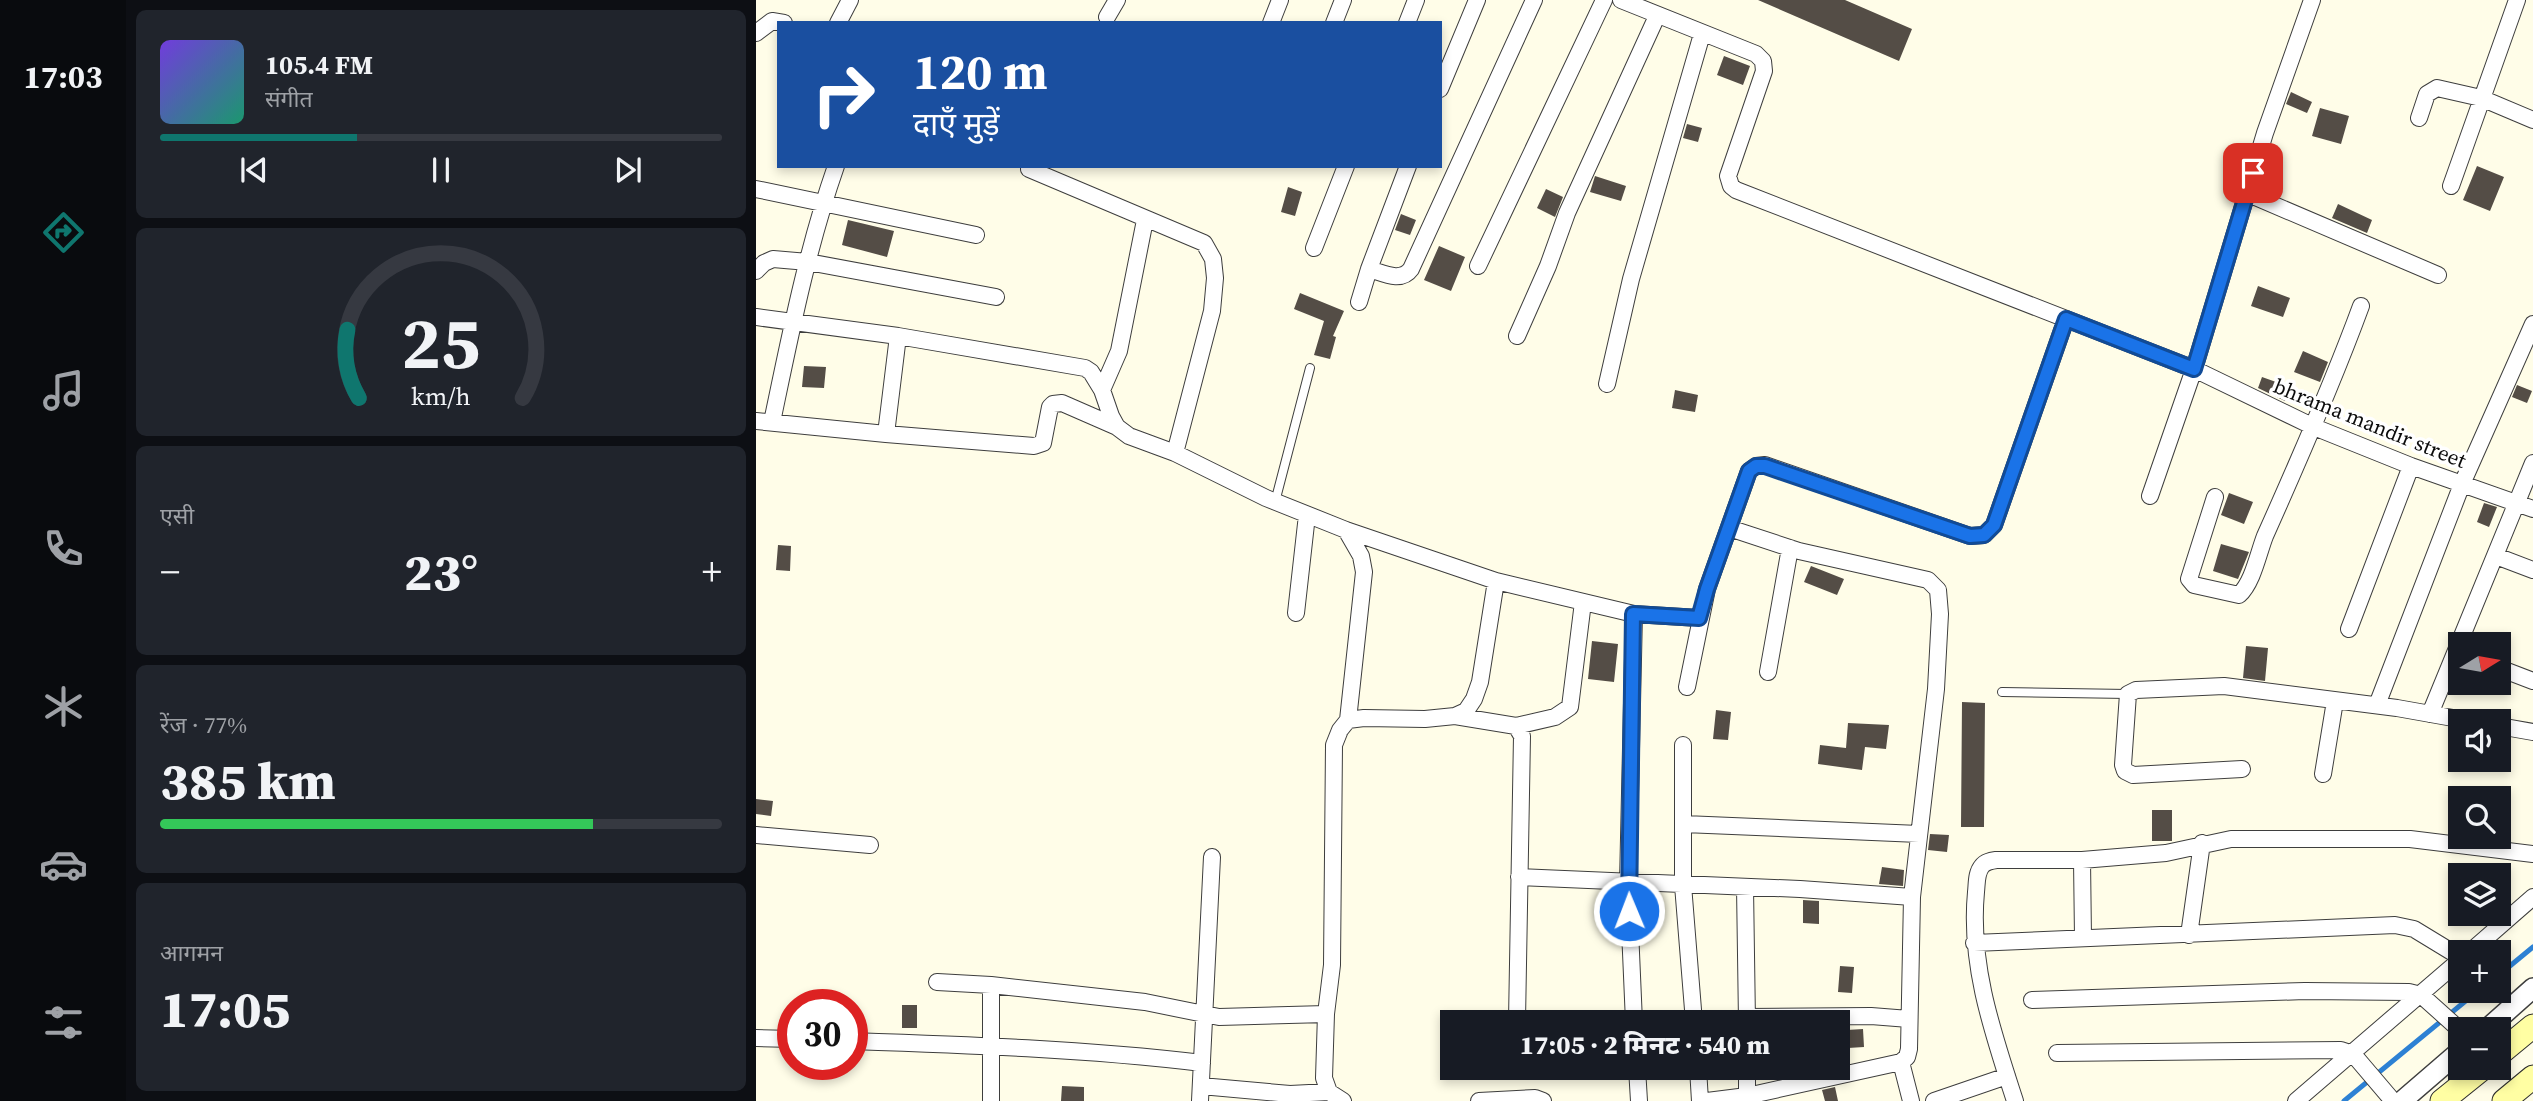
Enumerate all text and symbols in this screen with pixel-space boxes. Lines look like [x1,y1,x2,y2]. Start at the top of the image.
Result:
text: 120 m [913,38,1048,105]
text: 105.4 FM [265,47,373,83]
icon: right [798,49,889,140]
text: 17:03 [24,55,102,99]
text: संगीत [265,83,313,115]
text: दाएँ मुड़ें [913,102,1000,146]
pin [2223,143,2283,203]
icon: previous [235,151,273,189]
icon: pause [422,151,460,189]
icon: next [609,151,647,189]
icon: arrive [2234,154,2272,192]
icon: directions [39,208,88,257]
text: 25 [402,294,480,393]
icon: music [39,366,88,415]
street label: bhrama mandir street [2269,371,2471,475]
text: km/h [411,379,471,413]
text: एसी [160,500,194,532]
icon: phone [39,524,88,573]
text: 23° [404,536,478,607]
text: − [160,546,180,598]
text: + [702,546,722,598]
north arrow [2448,632,2511,695]
map controls [2448,632,2511,1080]
icon: climate [39,682,88,731]
text: रेंज · 77% [160,709,247,741]
button: sound [2448,709,2511,772]
text: 385 km [160,745,336,816]
button: search [2448,786,2511,849]
icon: car [39,840,88,889]
button: layers [2448,863,2511,926]
position arrow [1592,874,1666,948]
text: आगमन [160,937,223,969]
button: + [2448,940,2511,1003]
text: 17:05 [160,973,290,1044]
speed limit sign: 30 [777,989,868,1080]
icon: filters [39,998,88,1047]
button: − [2448,1017,2511,1080]
text: 17:05 · 2 मिनट · 540 m [1520,1027,1770,1063]

